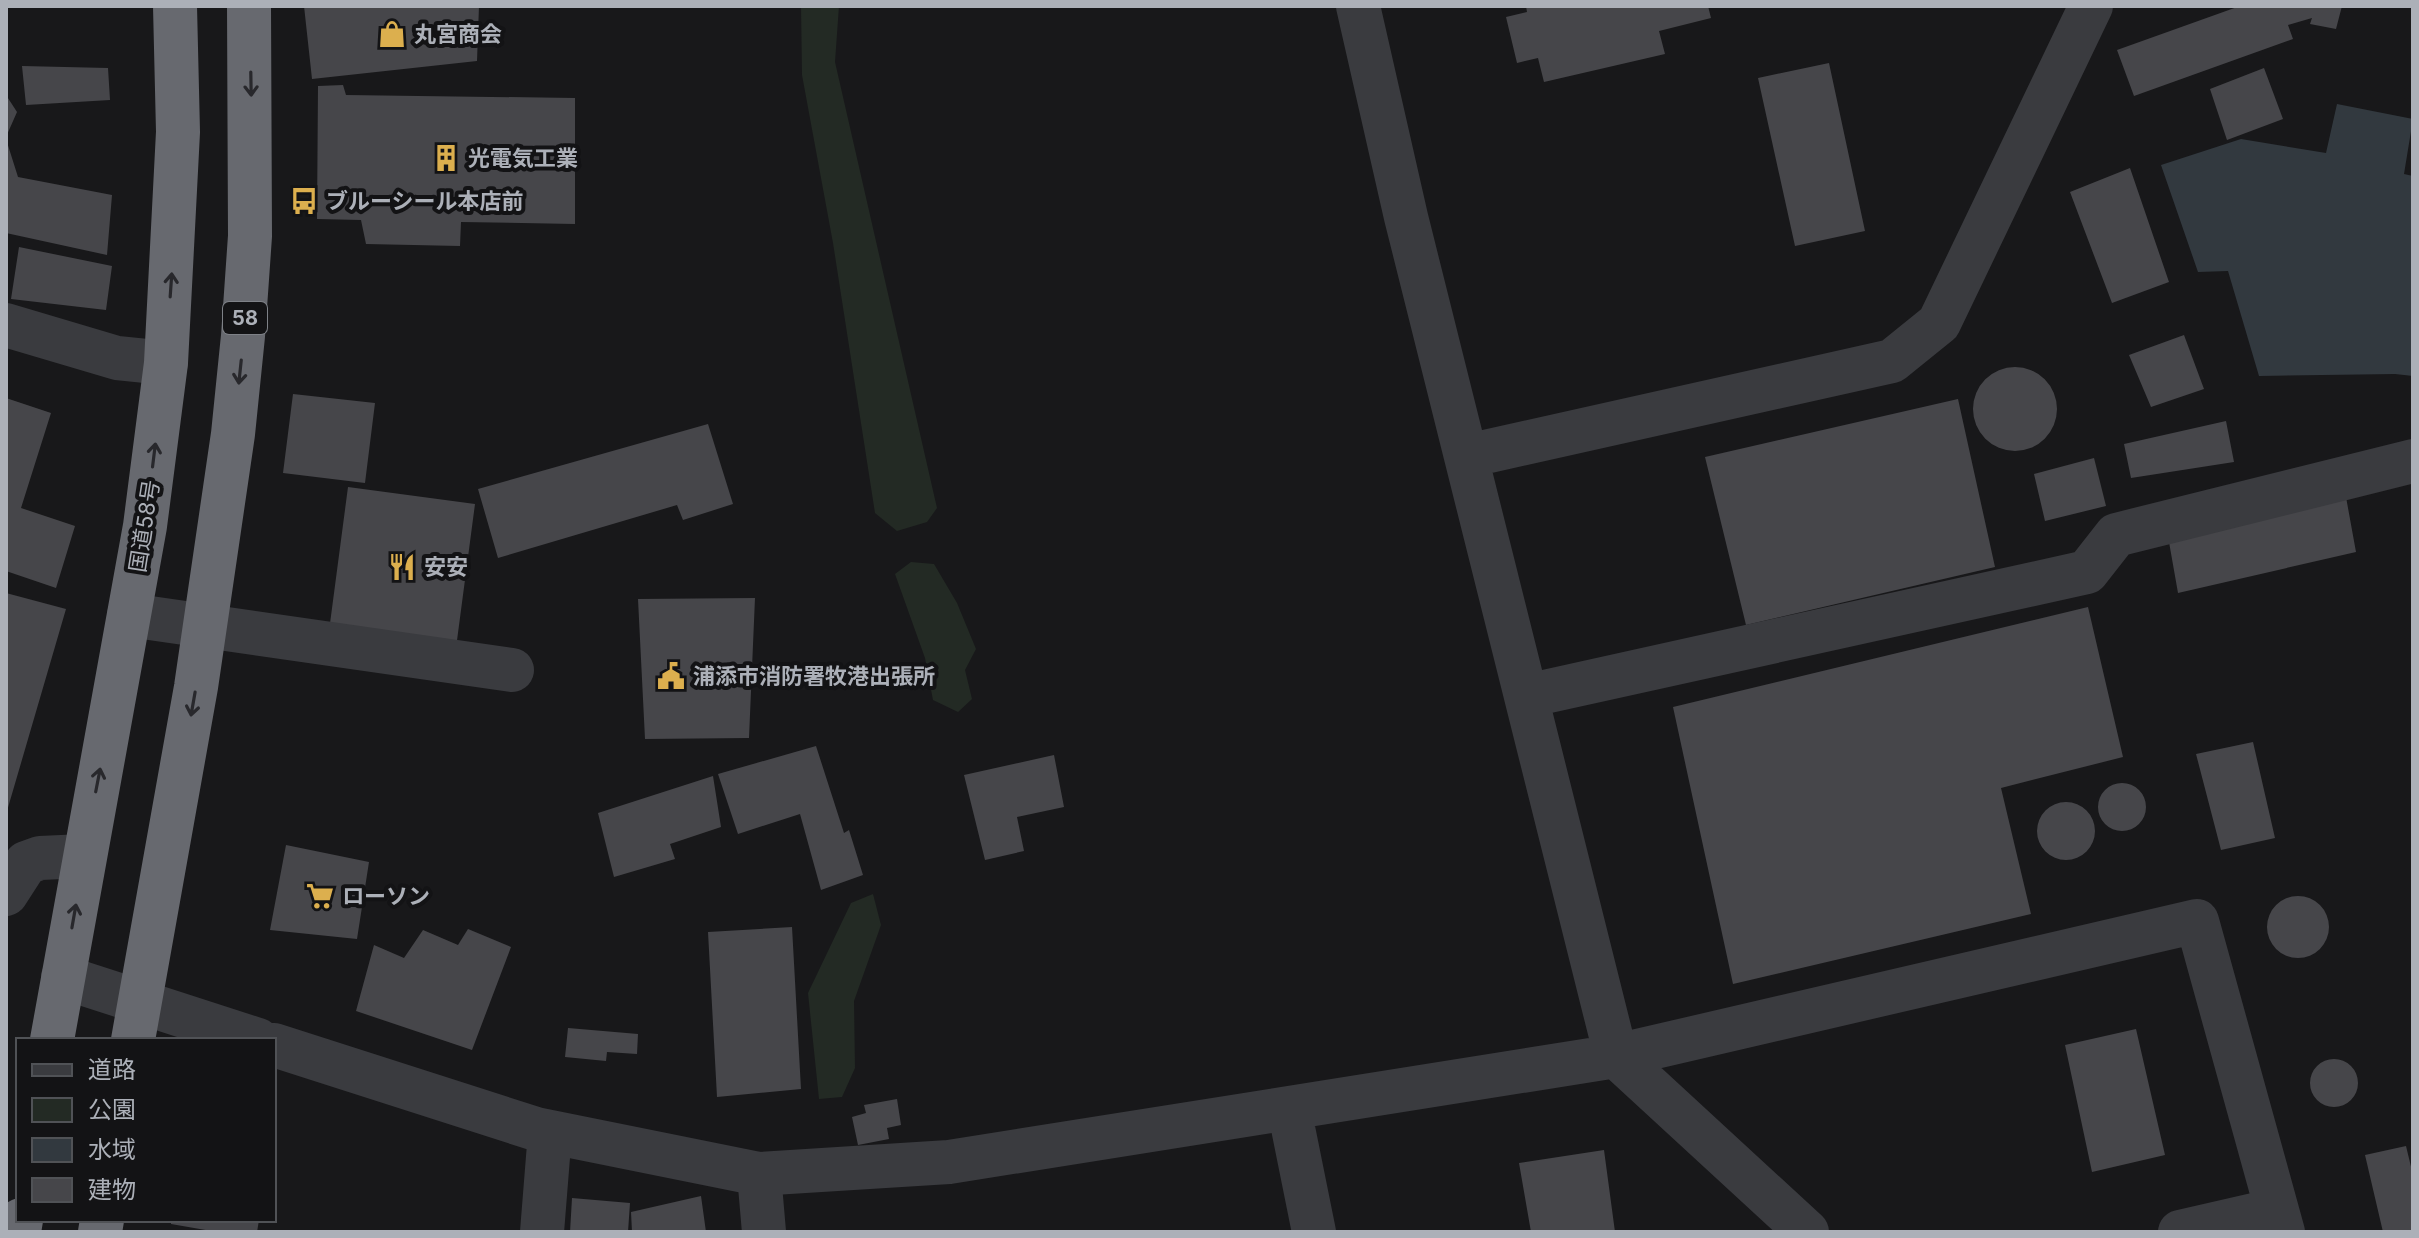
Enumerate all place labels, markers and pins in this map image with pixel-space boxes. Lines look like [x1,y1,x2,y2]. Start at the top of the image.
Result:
shop icon: 丸宮商会 [377,19,407,49]
place label: 丸宮商会 [414,21,502,47]
building icon: 光電気工業 [431,143,461,173]
place label: 光電気工業 [468,145,578,171]
bus stop icon: ブルーシール本店前 [289,186,319,216]
place label: ブルーシール本店前 [326,188,524,214]
restaurant icon: 安安 [387,552,417,582]
place label: 安安 [424,554,468,580]
public building icon: 浦添市消防署牧港出張所 [656,661,686,691]
place label: 浦添市消防署牧港出張所 [693,663,935,689]
supermarket icon: ローソン [305,881,335,911]
place label: ローソン [342,883,430,909]

